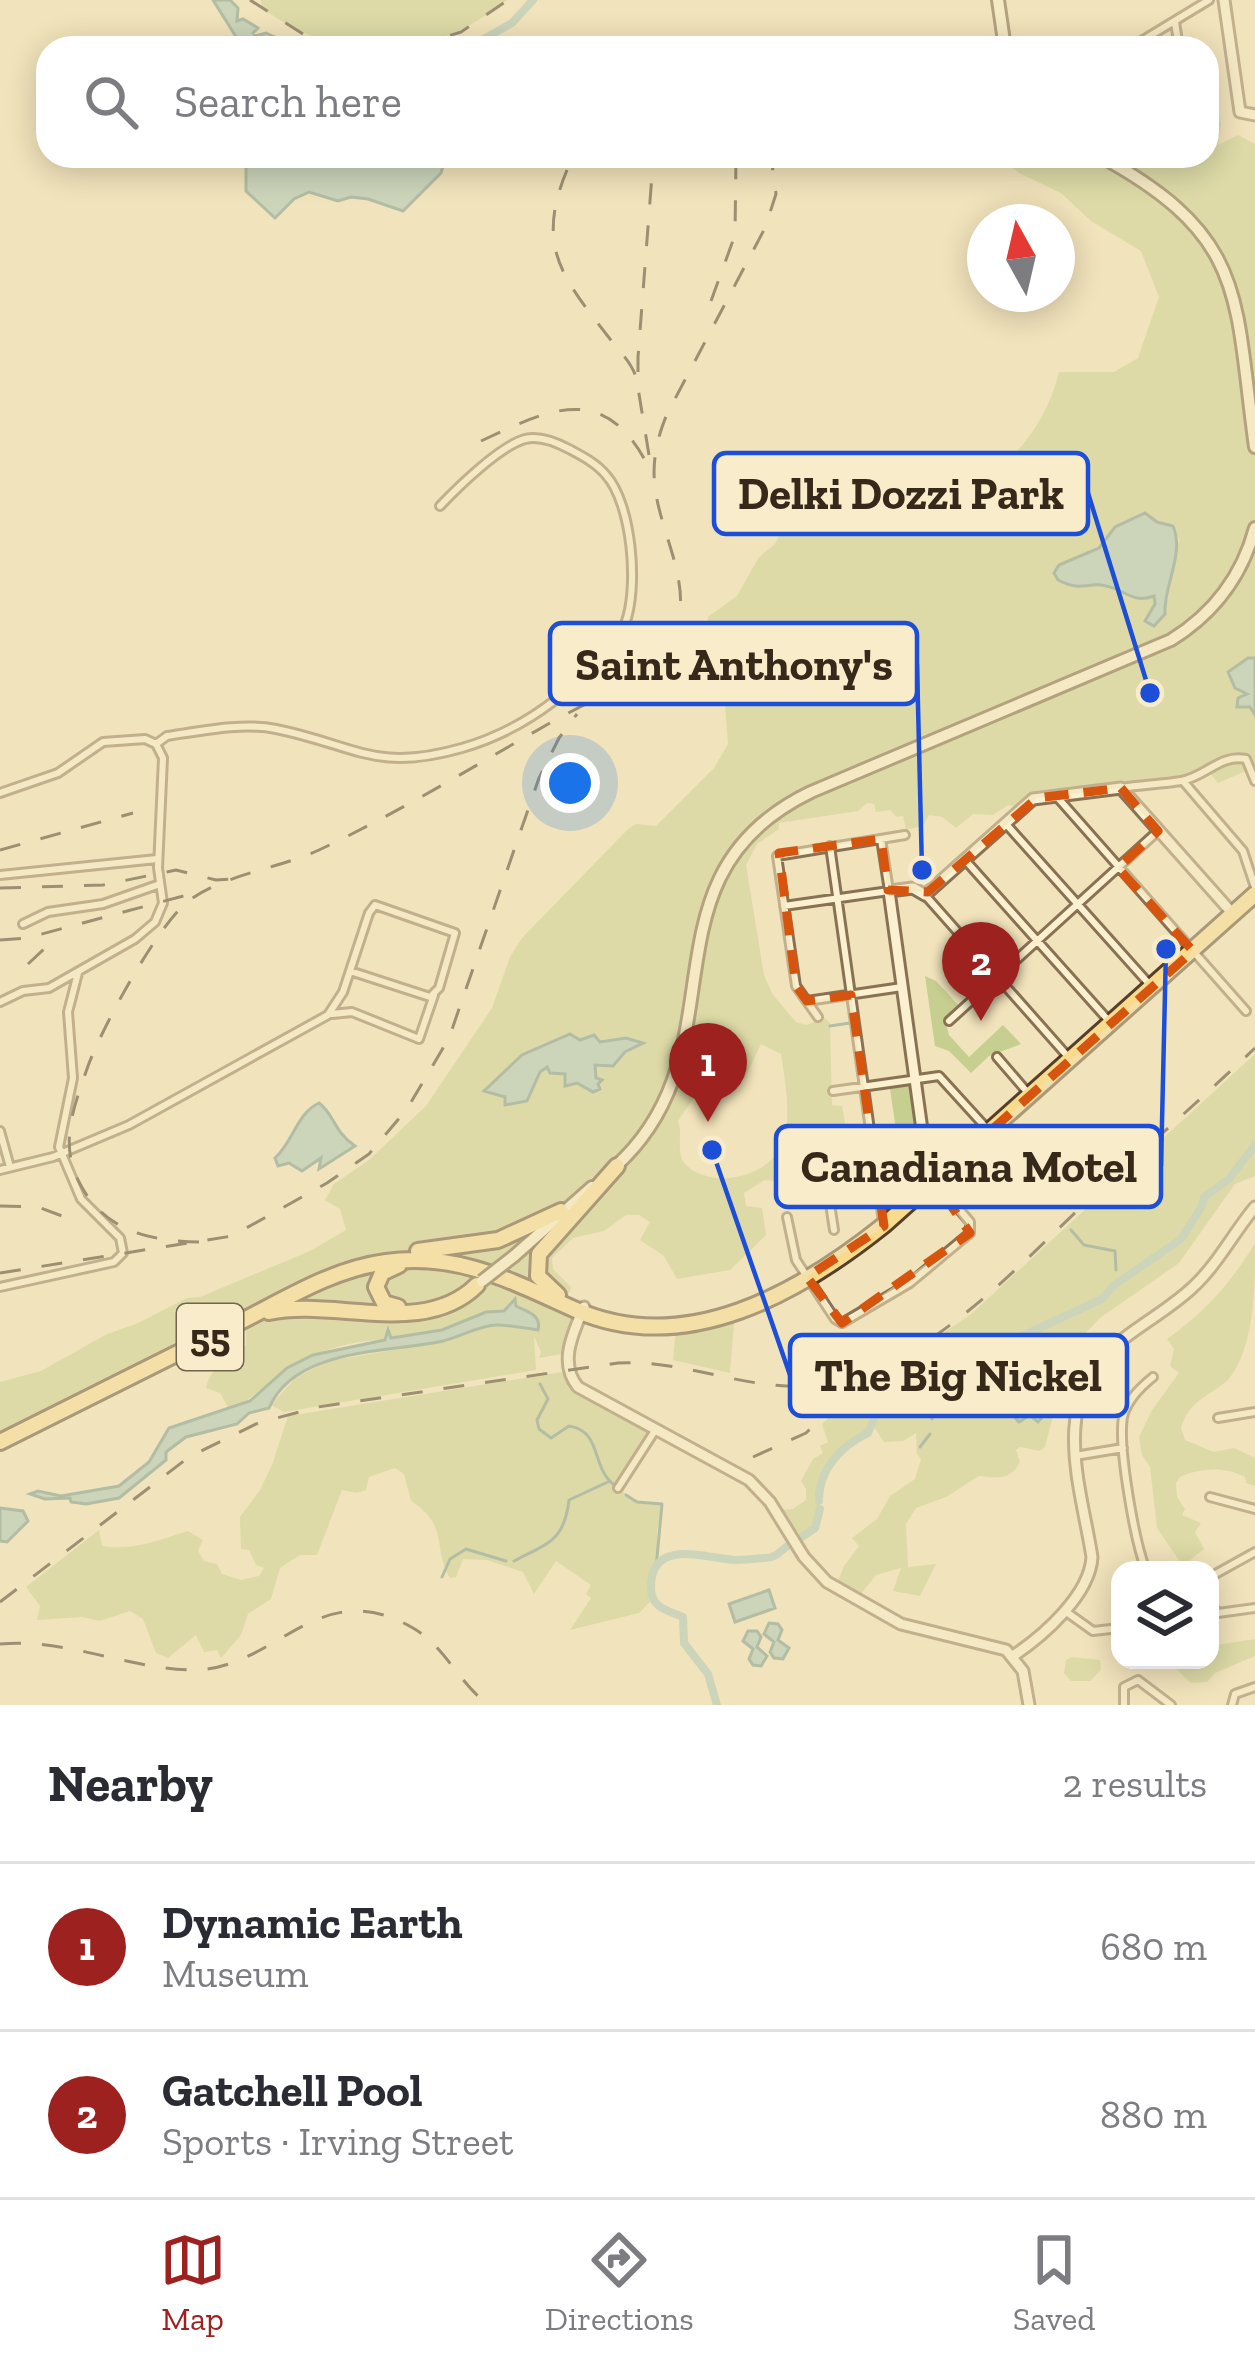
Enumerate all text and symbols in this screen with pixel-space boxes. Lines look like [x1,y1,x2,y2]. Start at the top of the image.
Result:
search box [36,36,1219,168]
icon: search [78,69,144,135]
text: Search here [174,75,402,129]
north arrow [967,204,1075,312]
callout: Delki Dozzi Park [714,453,1088,534]
text: Delki Dozzi Park [738,467,1064,521]
callout: Saint Anthony's [550,623,917,704]
text: Saint Anthony's [575,638,893,692]
your location [540,753,600,813]
pin: 2 [942,922,1020,1021]
pin: 1 [669,1023,747,1122]
callout: Canadiana Motel [776,1126,1161,1207]
text: Canadiana Motel [801,1140,1137,1194]
road number: 55 [177,1304,243,1370]
callout: The Big Nickel [790,1335,1127,1416]
text: The Big Nickel [814,1349,1102,1403]
map controls [1111,1561,1219,1669]
button: layers [1111,1561,1219,1669]
text: Nearby [48,1753,213,1814]
text: 2 results [1062,1760,1207,1807]
text: Dynamic Earth [162,1896,463,1950]
text: 1 [79,1923,95,1970]
text: 680 m [1100,1923,1207,1970]
text: Museum [162,1950,308,1997]
text: Gatchell Pool [162,2064,423,2118]
text: 2 [77,2091,97,2138]
text: 880 m [1100,2091,1207,2138]
text: Sports · Irving Street [162,2118,513,2165]
tab: Map [160,2227,226,2338]
tab: Directions [545,2227,694,2338]
tab: Saved [1013,2227,1095,2338]

